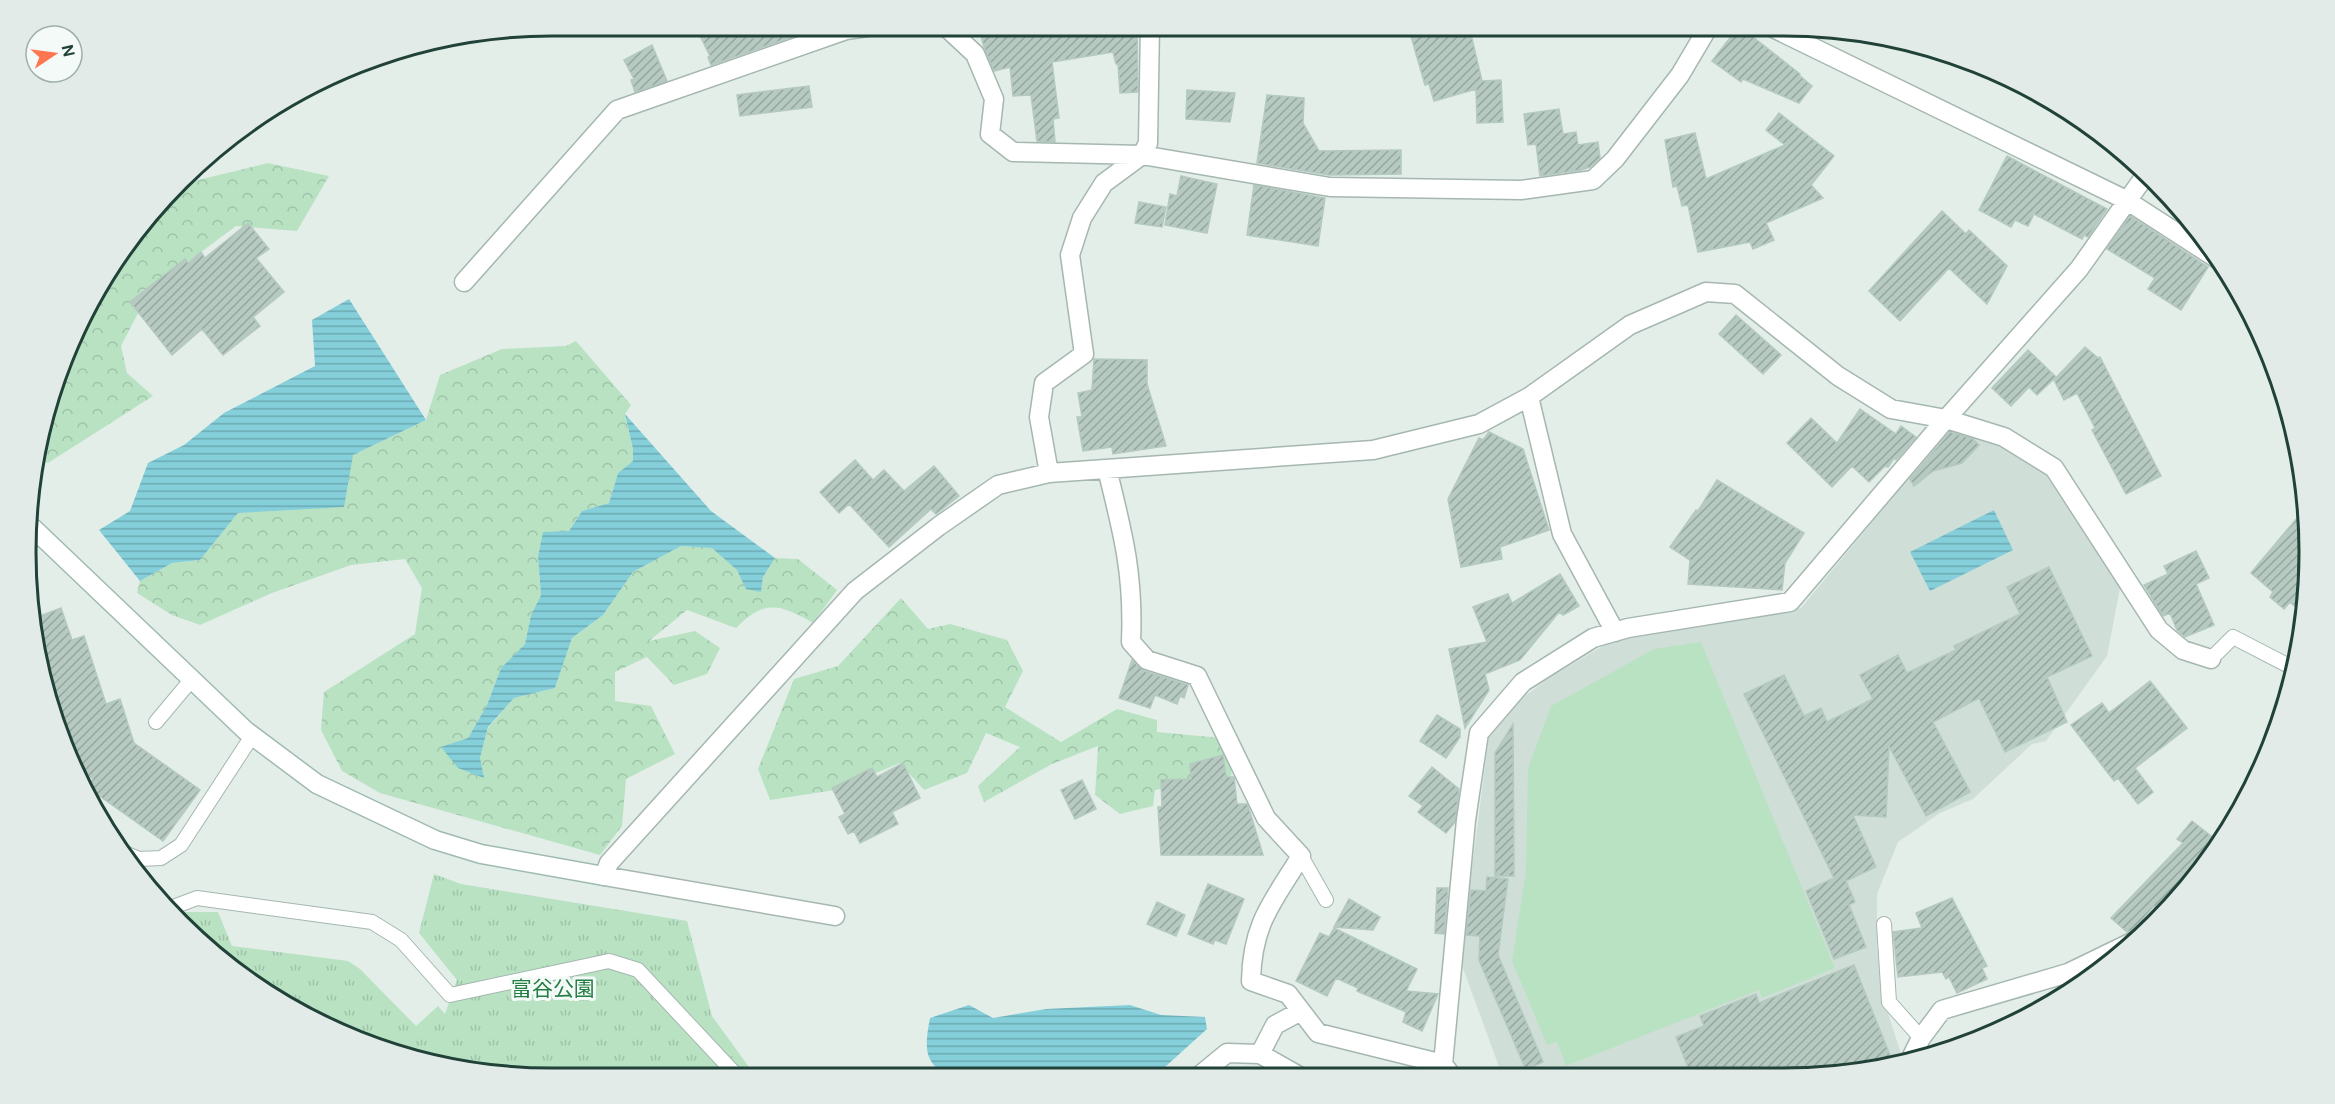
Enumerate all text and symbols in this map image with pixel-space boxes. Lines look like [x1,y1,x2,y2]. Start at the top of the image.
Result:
north arrow [24,24,84,84]
text: N [57,43,80,59]
park label: 富谷公園 [511,975,595,1003]

